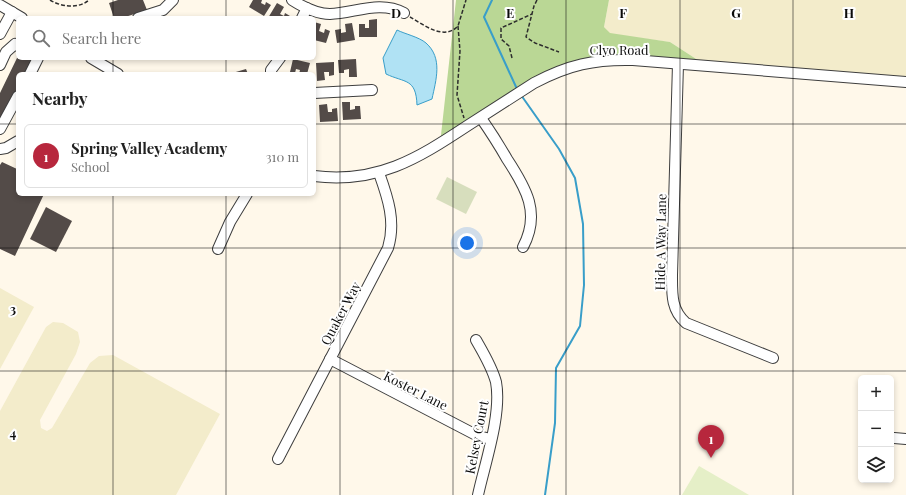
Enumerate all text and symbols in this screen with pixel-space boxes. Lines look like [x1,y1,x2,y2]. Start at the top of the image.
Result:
text: D [391,4,401,21]
text: E [506,4,514,21]
text: F [619,4,627,21]
text: G [731,4,741,21]
text: H [844,4,854,21]
search box [16,16,316,60]
icon: search [30,27,52,49]
text: Search here [62,28,141,48]
street label: Clyo Road [589,41,649,58]
text: Nearby [32,87,87,109]
text: Spring Valley Academy [71,138,227,158]
text: 1 [44,148,48,165]
text: 310 m [266,148,299,165]
text: School [71,158,110,175]
street label: Hide A Way Lane [651,193,669,291]
your location [457,233,477,253]
street label: Quaker Way [316,278,364,348]
text: 3 [10,300,16,317]
street label: Koster Lane [381,367,451,414]
map controls [858,375,894,483]
button: + [858,375,894,411]
street label: Kelsey Court [461,398,492,475]
button: − [858,411,894,447]
text: 4 [10,424,17,441]
pin: 1 [698,425,724,458]
button: layers [858,447,894,483]

